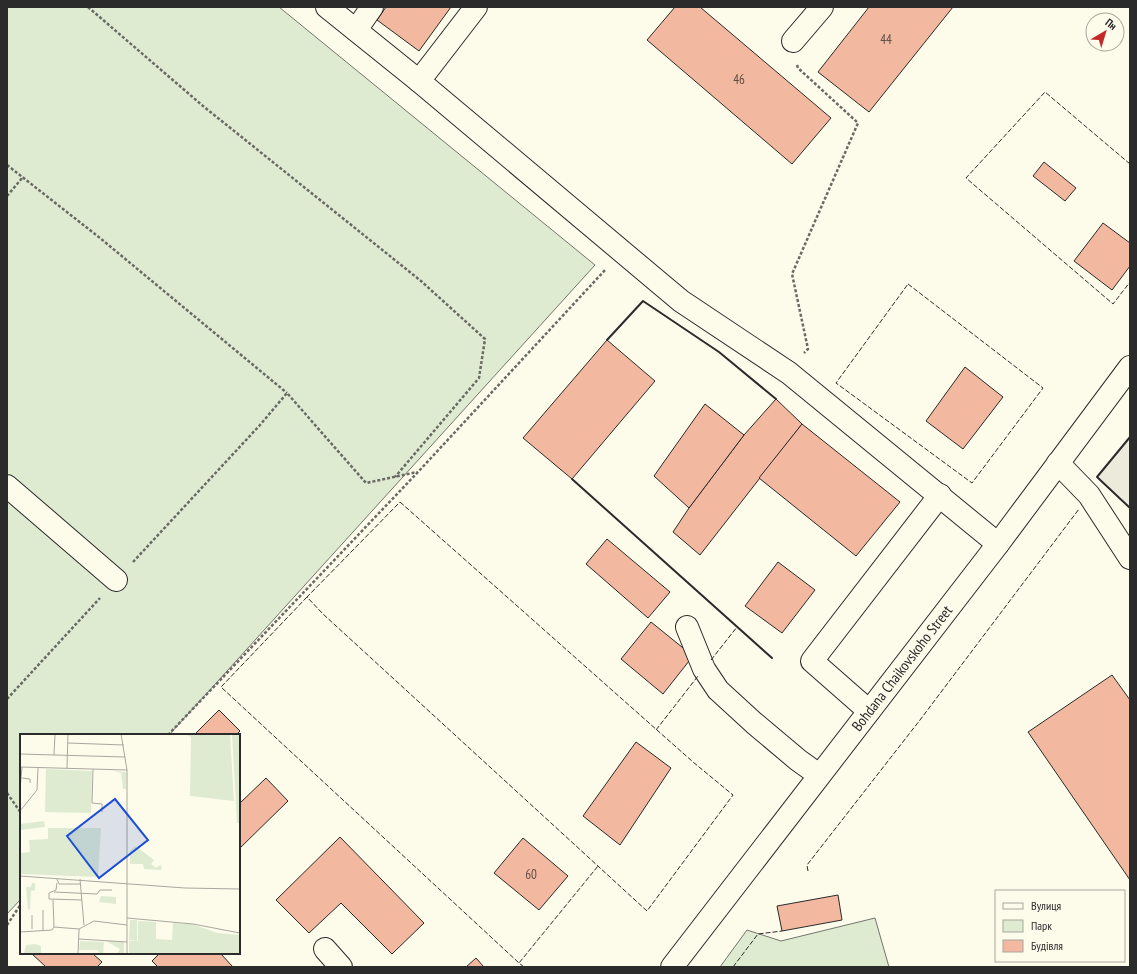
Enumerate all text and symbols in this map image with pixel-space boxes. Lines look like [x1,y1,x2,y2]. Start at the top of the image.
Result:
north arrow [1085,12,1125,52]
text: Пн [1103,15,1120,33]
house number: 44 [880,31,892,48]
house number: 46 [733,71,745,88]
street label: Bohdana Chaikovskoho Street [847,601,956,735]
inset map [20,734,240,954]
house number: 60 [525,866,537,883]
legend [995,890,1125,962]
text: Вулиця [1031,898,1061,913]
text: Парк [1031,918,1052,933]
text: Будівля [1031,938,1063,953]

